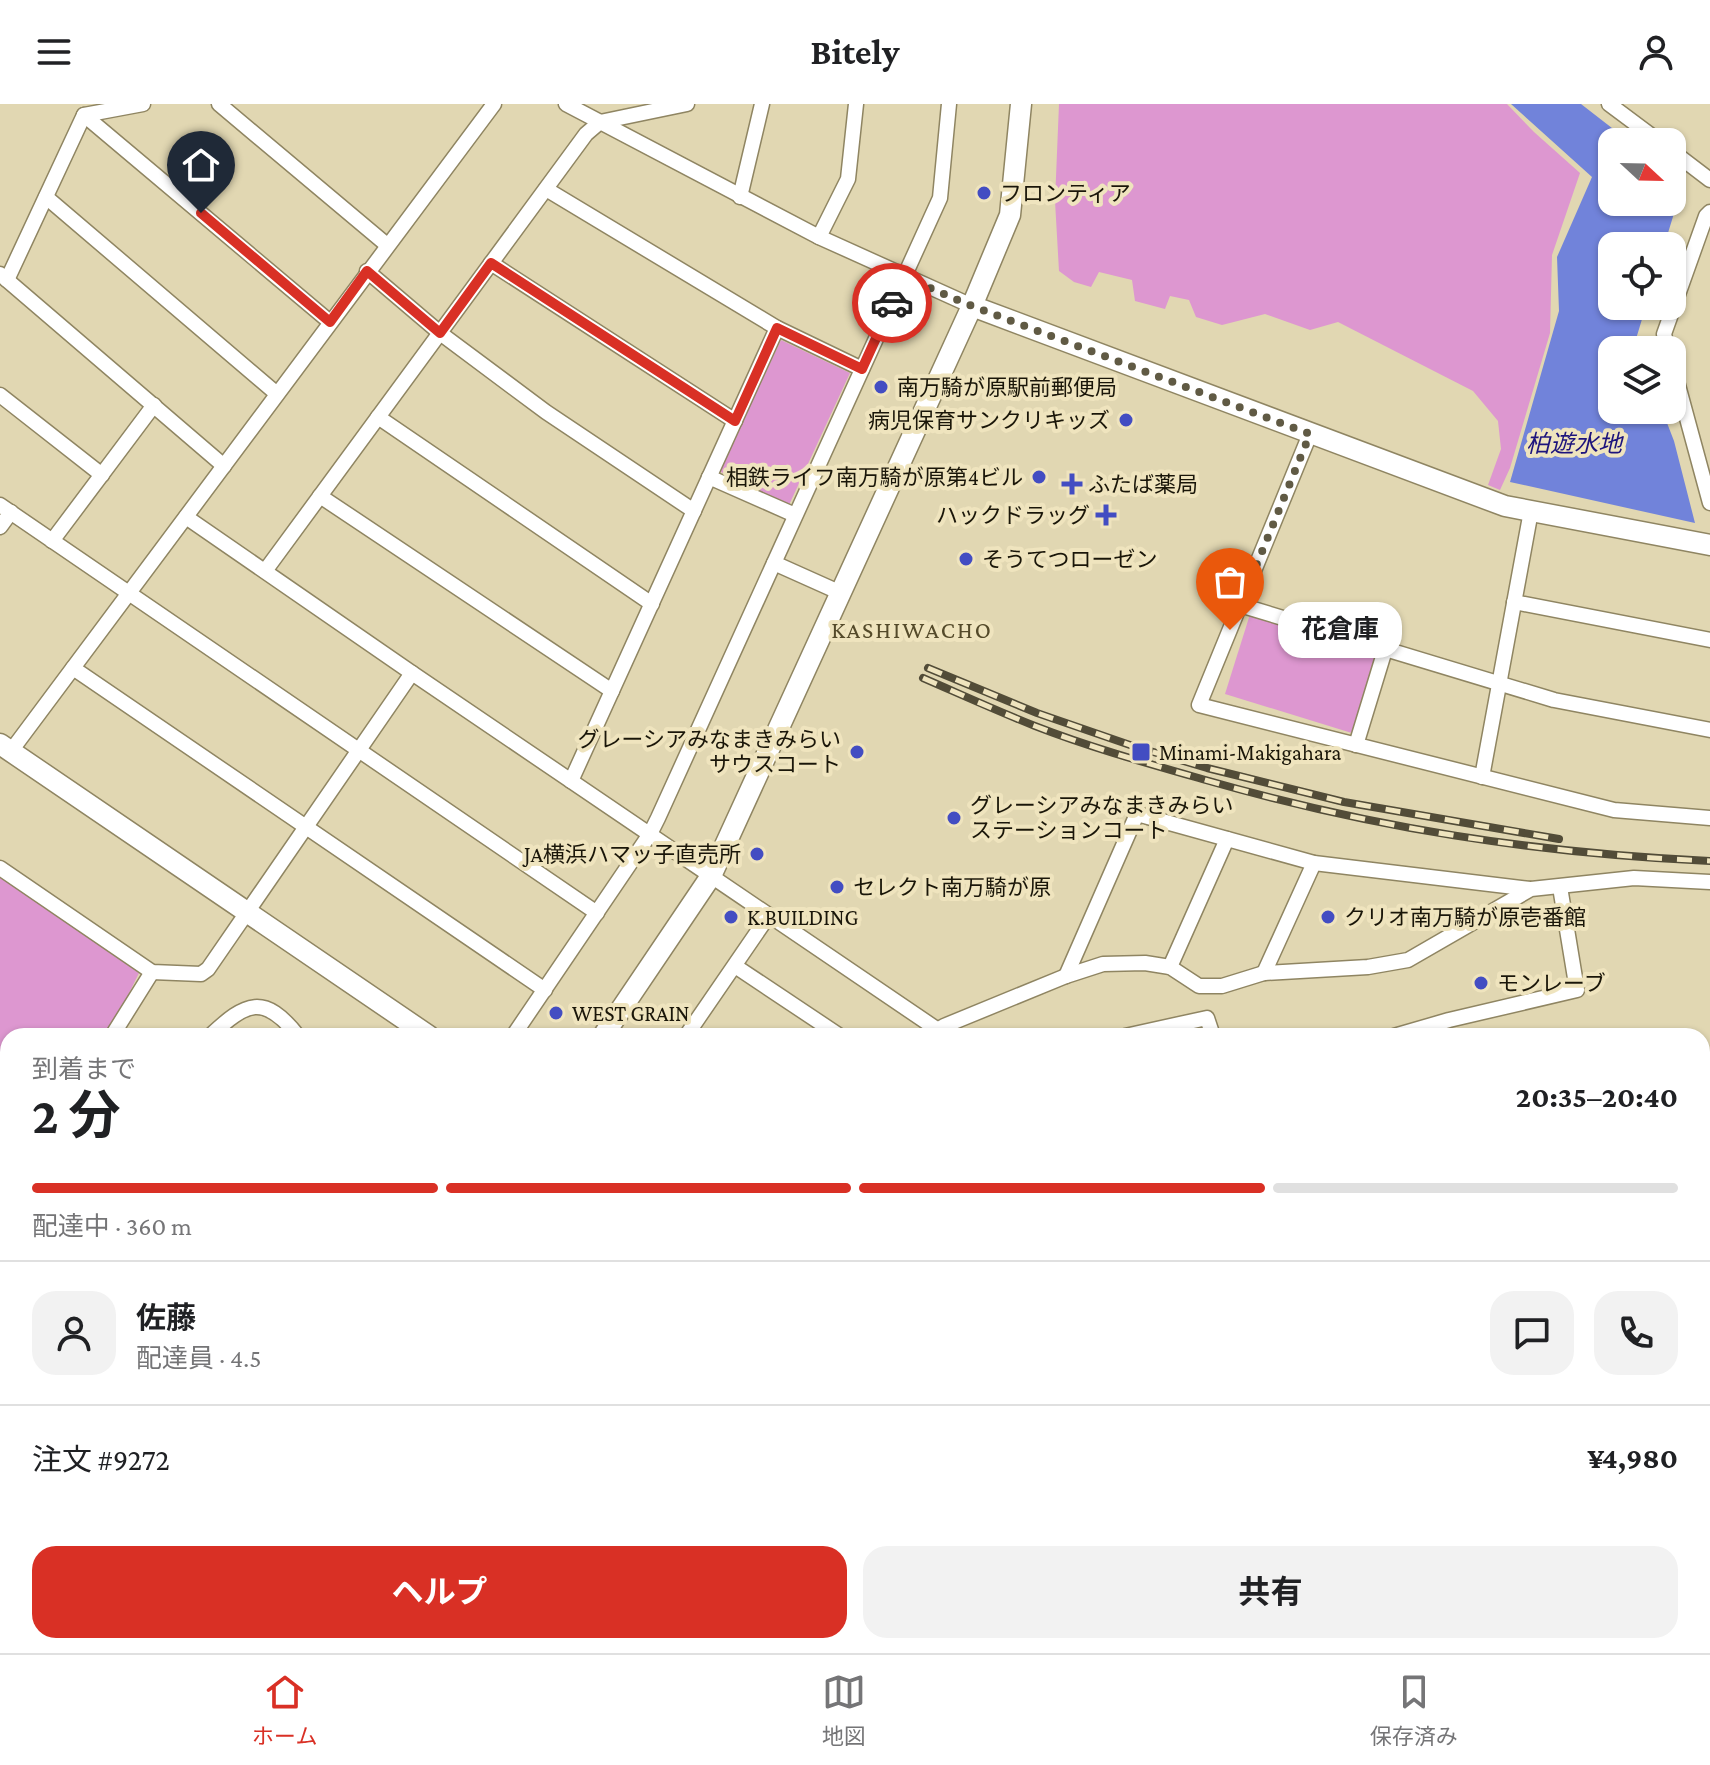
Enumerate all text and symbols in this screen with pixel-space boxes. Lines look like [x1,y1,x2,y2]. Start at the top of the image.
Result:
icon: menu [32,30,76,74]
icon: person [1634,30,1678,74]
text: Bitely [811,32,899,72]
north arrow [1598,128,1686,216]
map controls [1598,128,1686,424]
pin [167,131,235,213]
icon: home [179,143,223,187]
place label: フロンティア [1000,181,1131,206]
marker: フロンティア [975,184,993,202]
button: locate [1598,232,1686,320]
courier [852,263,932,343]
icon: car [870,281,914,325]
button: layers [1598,336,1686,424]
place label: 南万騎が原駅前郵便局 [897,375,1117,400]
marker: 南万騎が原駅前郵便局 [872,378,890,396]
place label: 病児保育サンクリキッズ [868,408,1110,433]
marker: 病児保育サンクリキッズ [1117,411,1135,429]
water label: 柏遊水地 [1526,430,1625,457]
place label: 相鉄ライフ南万騎が原第4ビル [726,465,1023,490]
marker: 相鉄ライフ南万騎が原第4ビル [1030,468,1048,486]
place label: ふたば薬局 [1088,472,1198,497]
marker: ふたば薬局 [1063,475,1081,493]
place label: ハックドラッグ [936,503,1090,528]
marker: ハックドラッグ [1097,506,1115,524]
place label: そうてつローゼン [982,547,1158,572]
pin [1196,548,1264,630]
marker: そうてつローゼン [957,550,975,568]
icon: bag [1208,560,1252,604]
callout: 花倉庫 [1278,602,1402,658]
text: 花倉庫 [1301,615,1379,644]
district label: KASHIWACHO [831,616,993,643]
place label: グレーシアみなまきみらい サウスコート [577,727,841,777]
place label: Minami-Makigahara [1159,740,1341,765]
marker: Minami-Makigahara [1130,741,1152,763]
marker: グレーシアみなまきみらい サウスコート [848,743,866,761]
place label: グレーシアみなまきみらい ステーションコート [970,793,1234,843]
marker: グレーシアみなまきみらい ステーションコート [945,809,963,827]
place label: JA横浜ハマッ子直売所 [522,842,741,867]
marker: JA横浜ハマッ子直売所 [748,845,766,863]
place label: セレクト南万騎が原 [853,875,1051,900]
marker: セレクト南万騎が原 [828,878,846,896]
place label: K.BUILDING [747,905,858,930]
place label: クリオ南万騎が原壱番館 [1344,905,1586,930]
marker: K.BUILDING [722,908,740,926]
marker: クリオ南万騎が原壱番館 [1319,908,1337,926]
place label: モンレーブ [1497,971,1606,996]
marker: モンレーブ [1472,974,1490,992]
place label: WEST GRAIN [572,1001,690,1026]
marker: WEST GRAIN [547,1004,565,1022]
text: 到着まで [32,1055,136,1084]
text: 20:35–20:40 [1516,1080,1678,1113]
text: 2 分 [32,1086,121,1144]
text: 配達中 · 360 m [32,1212,192,1241]
button: person [32,1291,116,1375]
button: chat [1490,1291,1574,1375]
button: phone [1594,1291,1678,1375]
text: 佐藤 [136,1301,196,1334]
text: 配達員 · 4.5 [136,1344,261,1373]
text: ¥4,980 [1587,1441,1678,1474]
text: 注文 #9272 [32,1443,170,1476]
button: ヘルプ [32,1546,847,1638]
button: 共有 [863,1546,1678,1638]
tab: ホーム [252,1670,317,1750]
tab: 地図 [822,1670,866,1750]
tab: 保存済み [1370,1670,1458,1750]

